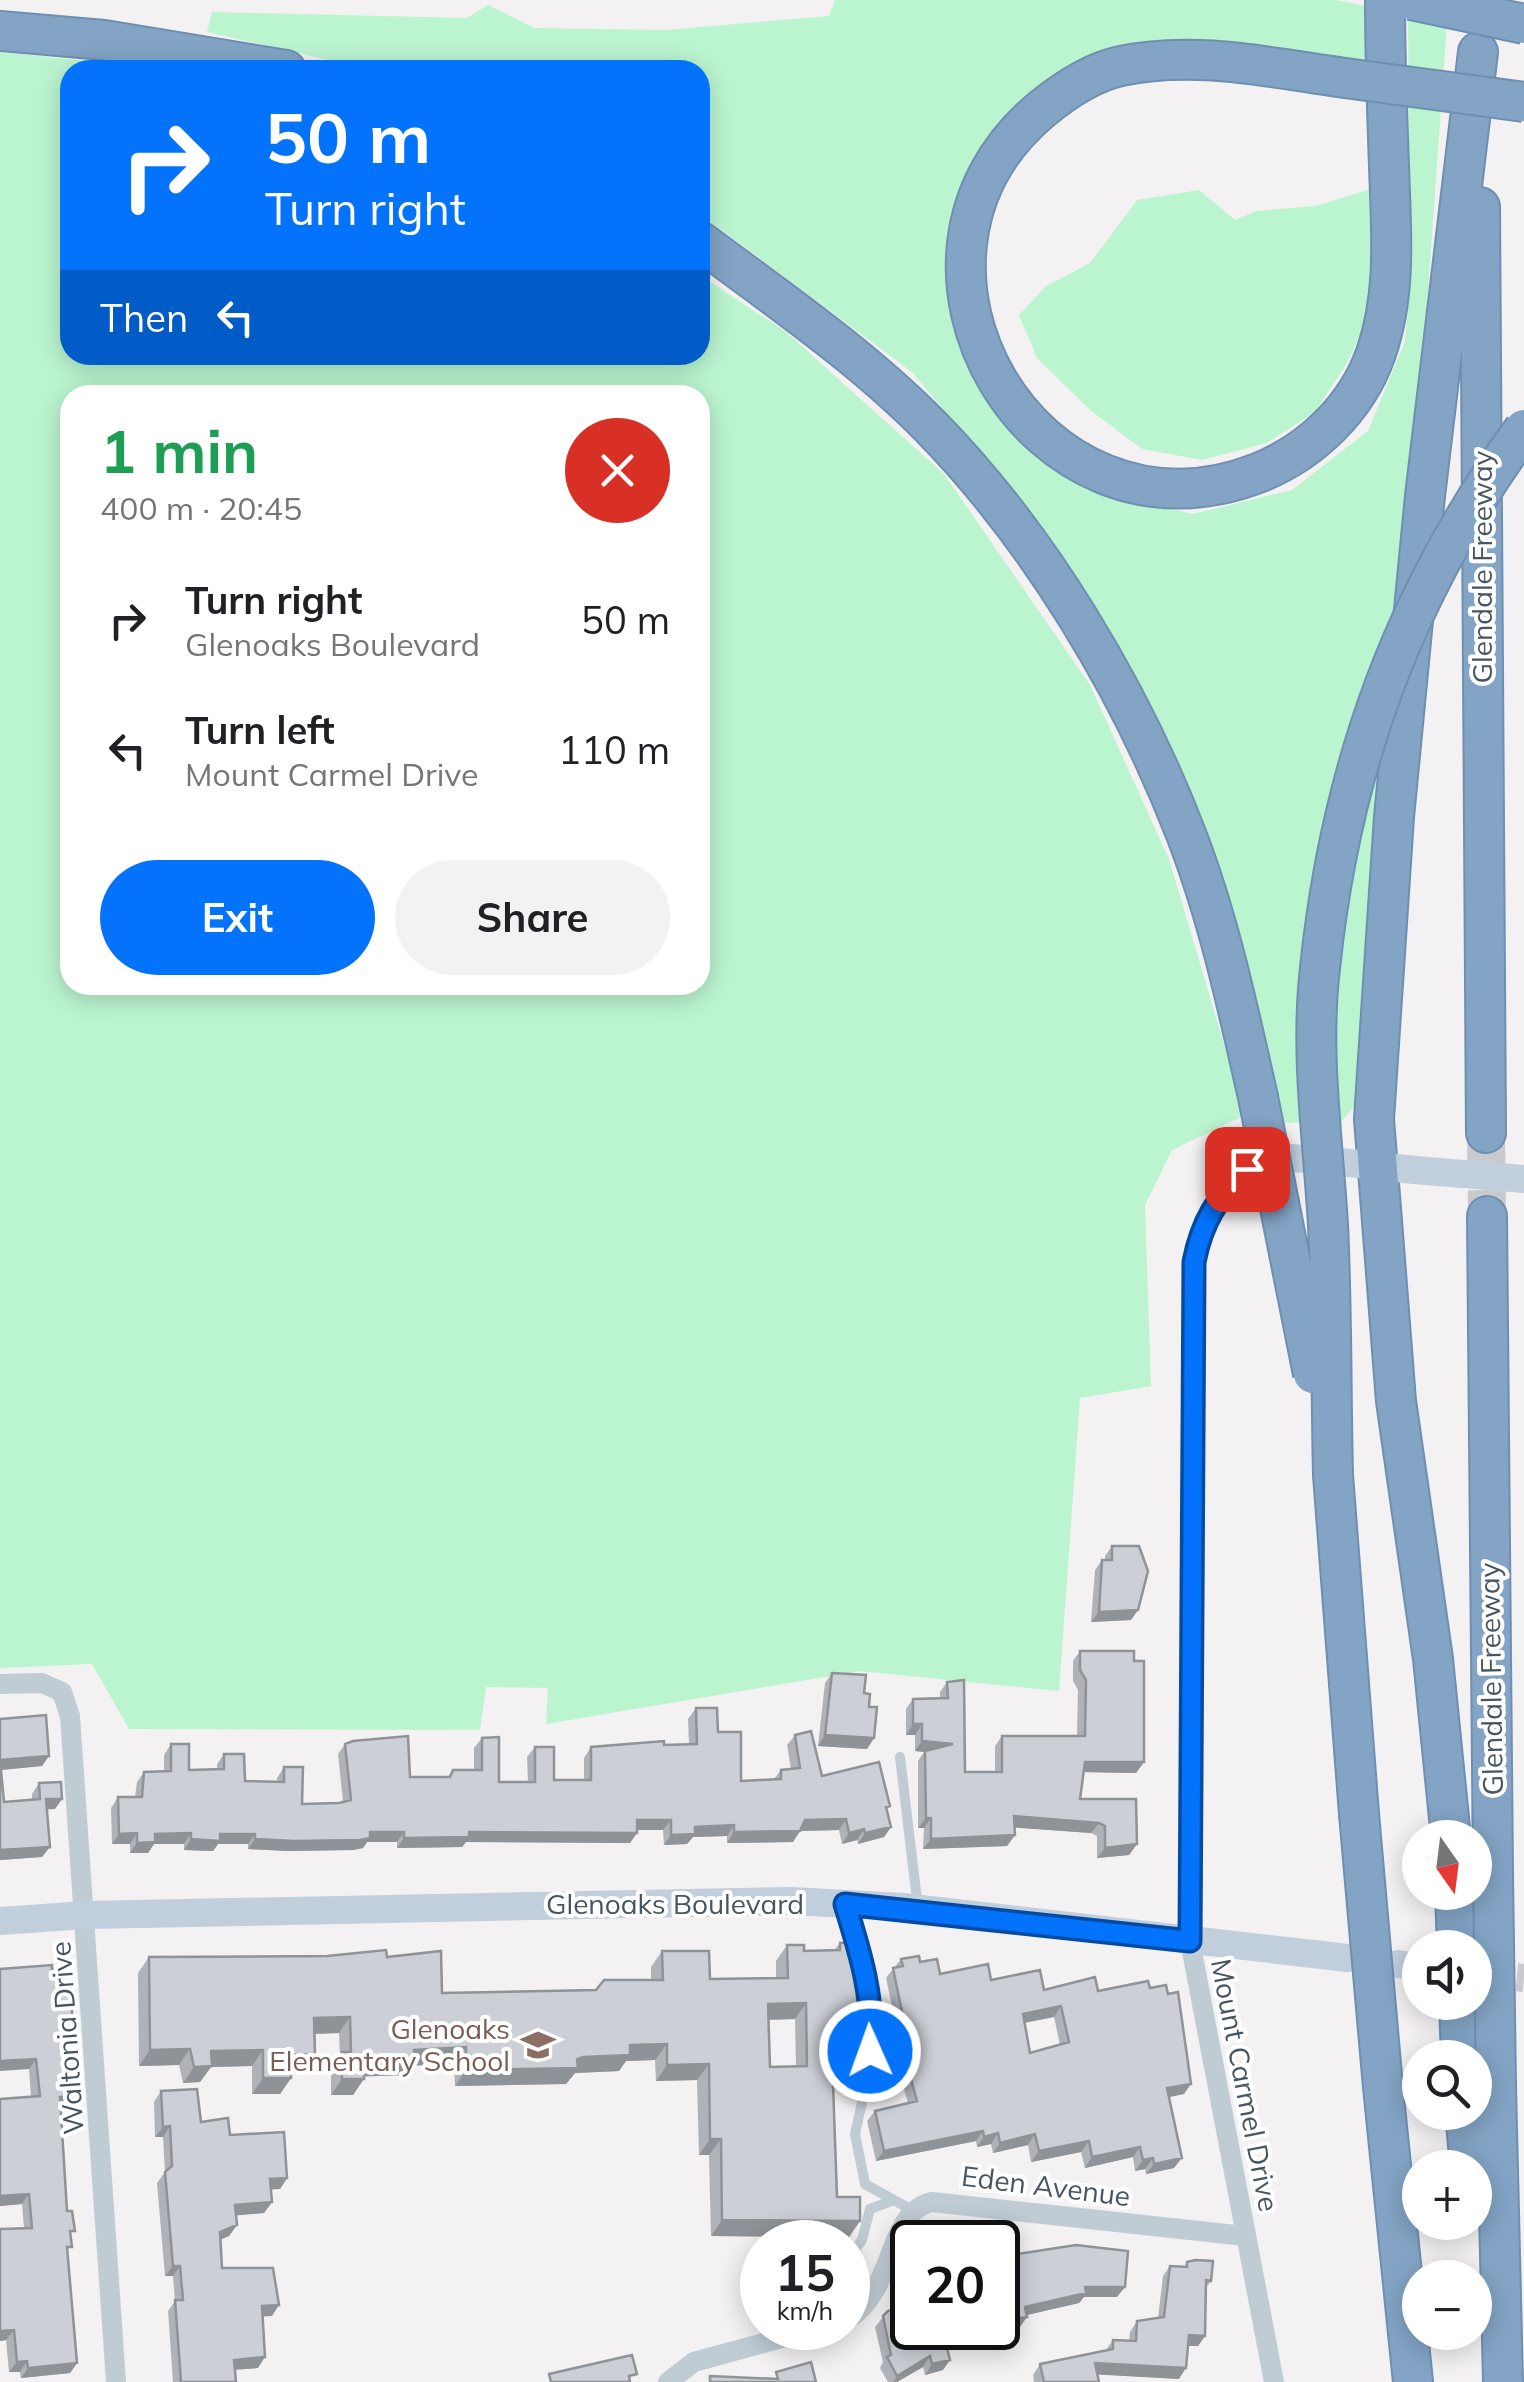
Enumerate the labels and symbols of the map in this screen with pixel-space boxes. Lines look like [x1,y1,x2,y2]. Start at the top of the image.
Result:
street label: Glendale Freeway [1464,450,1499,683]
pin [1205,1127,1290,1212]
street label: Glendale Freeway [1471,1562,1510,1796]
north arrow [1402,1820,1492,1910]
street label: Glenoaks Boulevard [546,1886,804,1921]
street label: Waltonia Drive [42,1940,91,2136]
street label: Mount Carmel Drive [1204,1956,1287,2214]
position arrow [818,1999,922,2103]
place label: Glenoaks Elementary School [269,2011,510,2078]
school or university icon: Glenoaks Elementary School [519,2026,557,2064]
street label: Eden Avenue [960,2158,1132,2213]
speed limit sign: 20 [890,2220,1020,2350]

